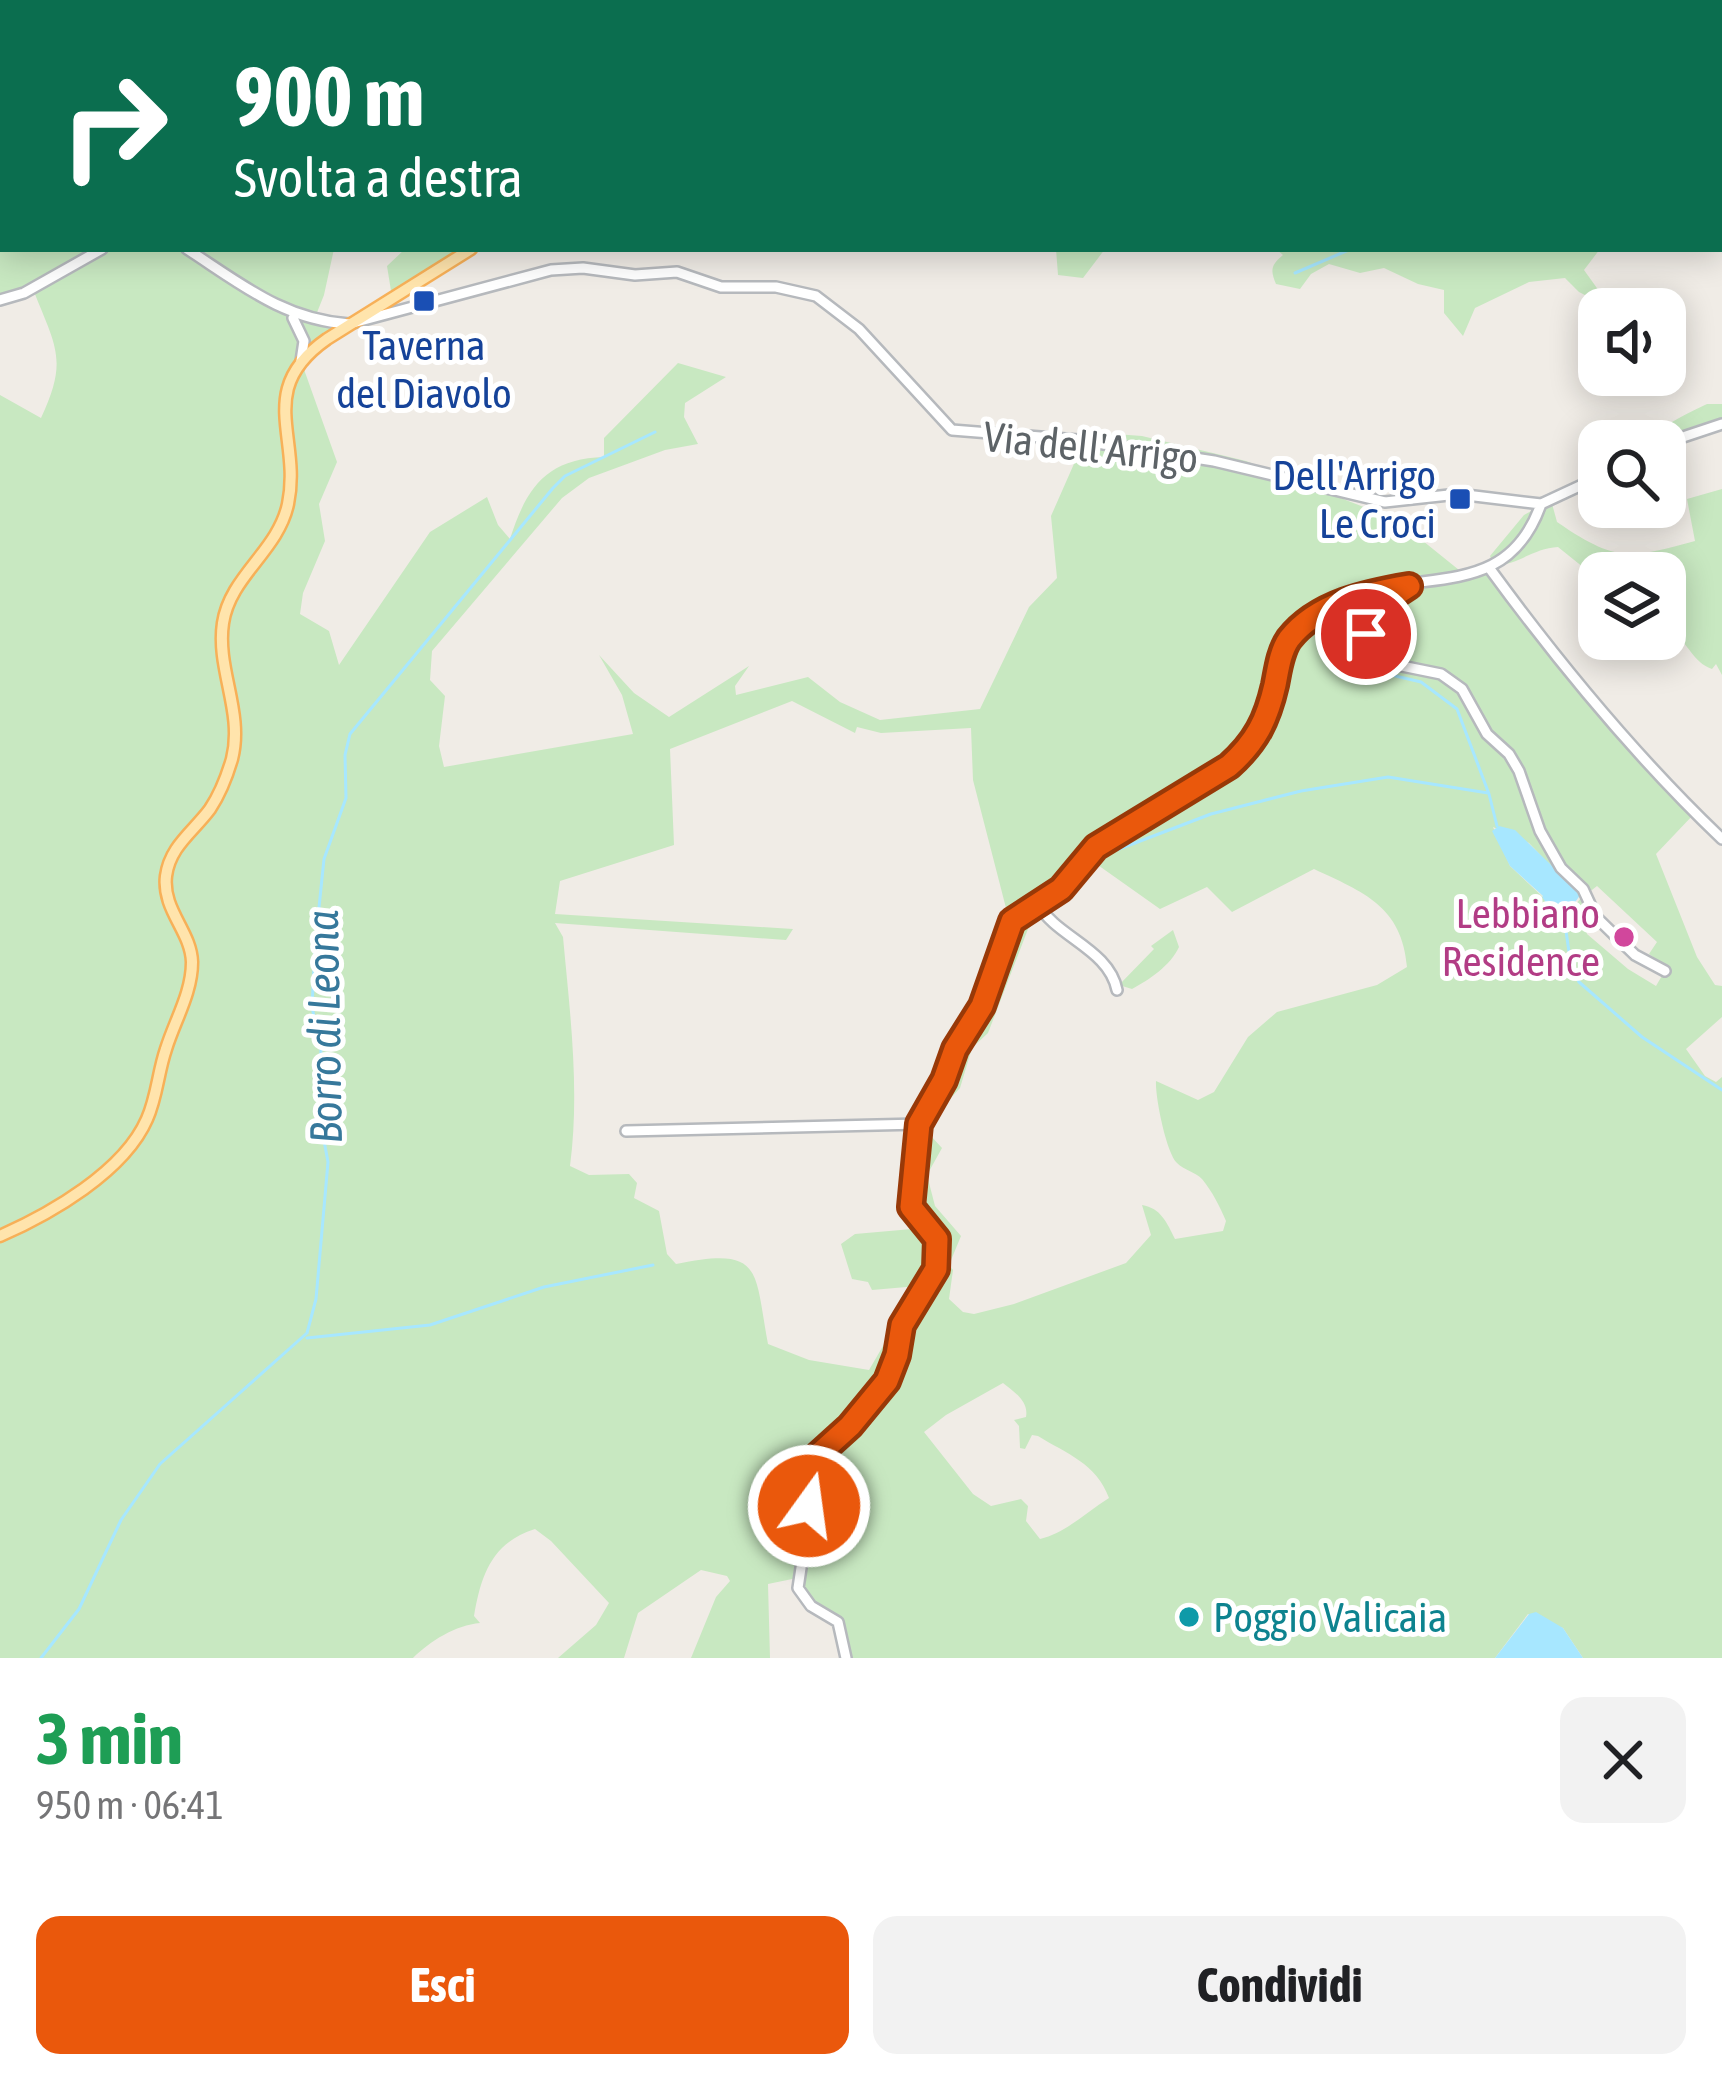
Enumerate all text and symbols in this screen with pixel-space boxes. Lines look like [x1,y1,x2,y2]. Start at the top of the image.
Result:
icon: right [36,48,192,204]
text: 900 m [234,48,424,144]
text: Svolta a destra [234,147,523,208]
marker: Taverna del Diavolo [411,288,437,314]
map controls [1578,288,1686,660]
button: sound [1578,288,1686,396]
place label: Taverna del Diavolo [336,321,512,417]
street label: Via dell'Arrigo [981,412,1201,482]
button: search [1578,420,1686,528]
place label: Dell'Arrigo Le Croci [1272,451,1436,547]
marker: Dell'Arrigo Le Croci [1447,486,1473,512]
button: layers [1578,552,1686,660]
pin [1315,583,1417,685]
icon: arrive [1333,601,1399,667]
place label: Lebbiano Residence [1441,889,1600,985]
water label: Borro di Leona [296,910,352,1144]
marker: Lebbiano Residence [1611,924,1637,950]
position arrow [746,1443,872,1569]
place label: Poggio Valicaia [1213,1593,1447,1641]
marker: Poggio Valicaia [1176,1604,1202,1630]
text: 3 min [36,1697,183,1779]
button: close [1560,1697,1686,1823]
text: 950 m · 06:41 [36,1783,224,1827]
button: Esci [36,1916,849,2054]
button: Condividi [873,1916,1686,2054]

